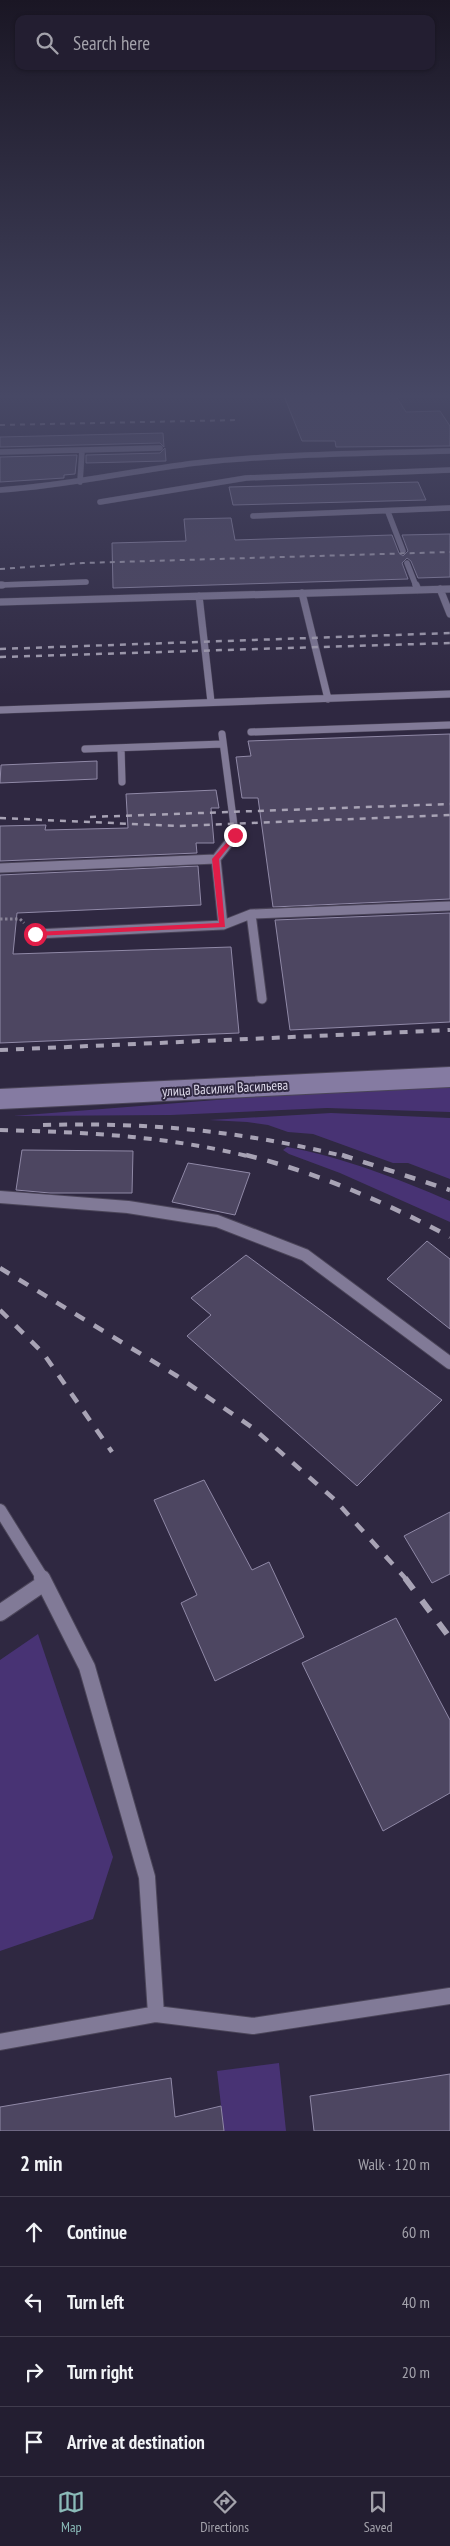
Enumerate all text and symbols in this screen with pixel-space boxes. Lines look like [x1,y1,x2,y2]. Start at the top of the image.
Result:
search box [15,15,435,70]
icon: search [33,29,61,57]
text: Search here [73,31,150,55]
route end [224,824,247,847]
route start [24,923,47,946]
street label: улица Василия Васильева [161,1076,289,1100]
text: 2 min [20,2150,62,2177]
text: Walk · 120 m [358,2154,430,2174]
icon: ahead [20,2218,48,2246]
text: Continue [67,2220,127,2244]
text: 60 m [402,2222,430,2242]
icon: left [20,2288,48,2316]
text: Turn left [67,2290,124,2314]
text: 40 m [402,2292,430,2312]
icon: right [20,2358,48,2386]
text: Turn right [67,2360,133,2384]
text: 20 m [402,2362,430,2382]
icon: arrive [20,2428,48,2456]
text: Arrive at destination [67,2430,205,2454]
tab: Map [57,2488,85,2536]
tab: Directions [200,2488,249,2536]
tab: Saved [364,2488,393,2536]

